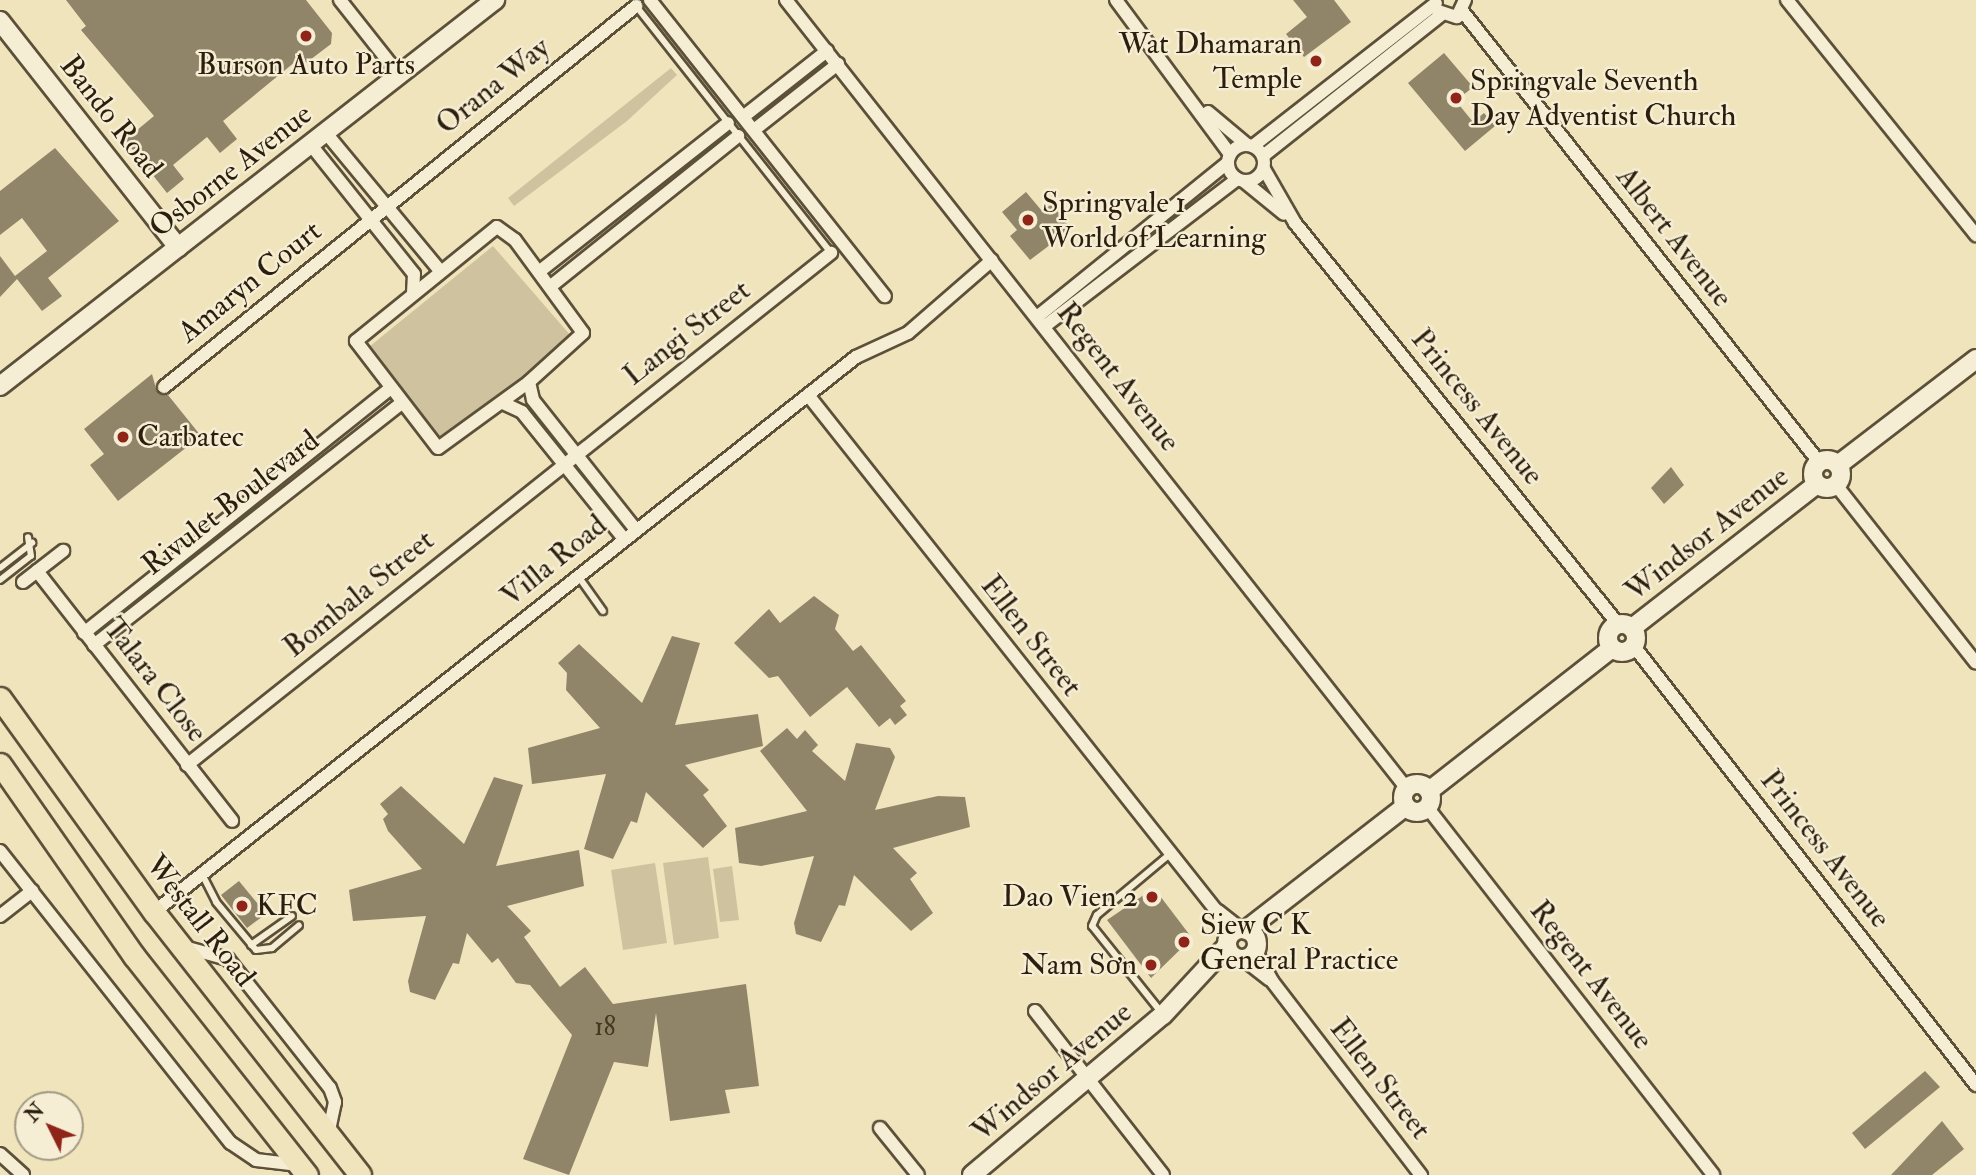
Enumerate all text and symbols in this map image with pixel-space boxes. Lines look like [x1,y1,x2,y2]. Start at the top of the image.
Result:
place label: Wat Dhamaran Temple [1119,26,1302,96]
marker: Burson Auto Parts [298,28,314,44]
street label: Orana Way [429,29,557,143]
place label: Burson Auto Parts [197,47,415,83]
street label: Bando Road [52,49,170,185]
marker: Wat Dhamaran Temple [1308,53,1324,69]
place label: Springvale Seventh Day Adventist Church [1470,63,1736,134]
marker: Springvale Seventh Day Adventist Church [1448,90,1464,106]
street label: Osborne Avenue [143,96,319,246]
street label: Albert Avenue [1608,160,1740,314]
place label: Springvale 1 World of Learning [1042,185,1266,256]
marker: Springvale 1 World of Learning [1020,212,1036,228]
street label: Amaryn Court [171,213,329,351]
street label: Langi Street [616,272,758,394]
street label: Regent Avenue [1049,295,1187,459]
street label: Princess Avenue [1403,322,1551,492]
place label: Carbatec [137,419,244,455]
street label: Rivulet Boulevard [135,423,327,583]
marker: Carbatec [115,429,131,445]
street label: Windsor Avenue [1618,459,1796,609]
street label: Villa Road [494,507,614,615]
street label: Bombala Street [277,522,441,666]
street label: Ellen Street [973,568,1089,704]
street label: Talara Close [95,611,215,749]
street label: Princess Avenue [1752,763,1898,935]
street label: Westall Road [137,848,263,994]
place label: Dao Vien 2 [1002,879,1138,915]
place label: KFC [256,888,318,924]
marker: Dao Vien 2 [1144,889,1160,905]
street label: Regent Avenue [1522,893,1660,1057]
marker: KFC [234,898,250,914]
place label: Siew C K General Practice [1200,907,1398,978]
marker: Siew C K General Practice [1174,932,1194,952]
place label: Nam Sơn [1021,947,1137,983]
marker: Nam Sơn [1143,957,1159,973]
street label: Windsor Avenue [965,995,1139,1149]
street label: Ellen Street [1322,1011,1438,1147]
house number: 18 [594,1012,616,1044]
north arrow [14,1091,84,1161]
text: N [21,1099,50,1127]

